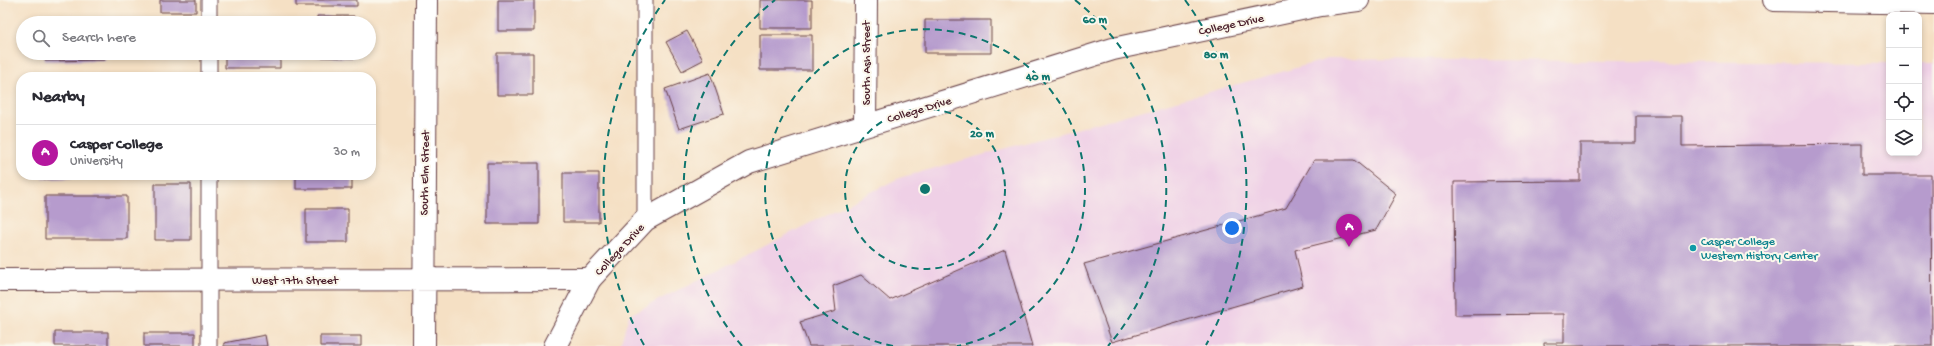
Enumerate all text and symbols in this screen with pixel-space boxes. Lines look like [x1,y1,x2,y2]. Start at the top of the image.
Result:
street label: College Drive [1198,12,1266,40]
map controls [1886,12,1922,156]
button: + [1886,12,1922,48]
text: 60 m [1083,14,1108,28]
search box [16,16,376,60]
street label: South Ash Street [861,20,875,105]
icon: search [30,27,52,49]
text: Search here [62,29,136,47]
button: − [1886,48,1922,84]
text: 80 m [1204,49,1229,63]
text: 40 m [1025,71,1050,85]
button: locate [1886,84,1922,120]
text: Nearby [32,88,85,108]
street label: College Drive [886,94,954,127]
button: layers [1886,120,1922,156]
text: 20 m [970,128,995,142]
street label: South Elm Street [418,129,434,216]
text: Casper College [70,136,163,154]
text: A [41,145,49,160]
text: 30 m [334,145,360,160]
text: University [70,154,123,169]
centre of rings [918,182,932,196]
pin: A [1336,214,1362,247]
your location [1222,218,1242,238]
street label: College Drive [593,221,649,279]
place label: Casper College Western History Center [1701,236,1819,264]
marker: Casper College Western History Center [1688,243,1698,253]
street label: West 17th Street [252,275,339,289]

